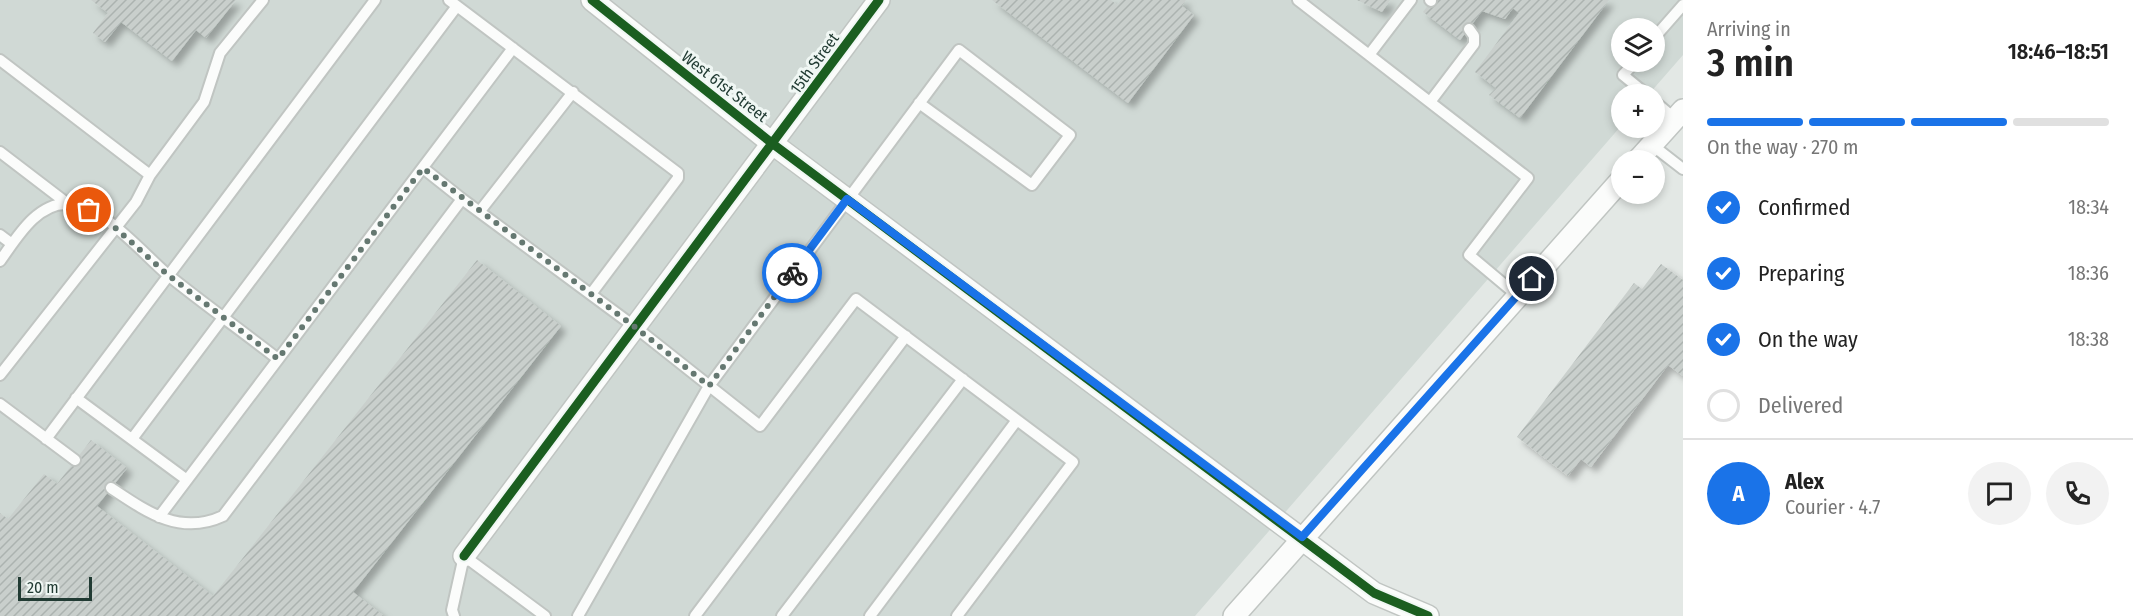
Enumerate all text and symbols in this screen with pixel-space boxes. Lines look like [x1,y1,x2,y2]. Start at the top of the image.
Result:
text: Arriving in [1707,17,1791,41]
map controls [1611,18,1665,204]
button: layers [1611,18,1665,72]
street label: 15th Street [786,29,843,97]
text: 18:46–18:51 [2008,38,2109,65]
text: 3 min [1707,40,1794,86]
street label: West 61st Street [678,47,772,126]
button: + [1611,84,1665,138]
text: On the way · 270 m [1707,135,1858,159]
button: − [1611,150,1665,204]
pin [63,184,114,235]
icon: check [1707,191,1740,224]
icon: bag [72,193,105,226]
text: Confirmed [1758,194,1851,221]
text: 18:34 [2068,195,2109,219]
courier [762,243,822,303]
pin [1506,253,1557,304]
icon: bike [776,257,809,290]
icon: check [1707,257,1740,290]
text: Preparing [1758,260,1844,287]
text: 18:36 [2068,261,2109,285]
icon: home [1515,262,1548,295]
icon: check [1707,323,1740,356]
text: On the way [1758,326,1858,353]
text: 18:38 [2068,327,2109,351]
text: Delivered [1758,392,1843,419]
button: chat [1968,462,2031,525]
button: phone [2046,462,2109,525]
text: Alex [1785,468,1824,495]
text: A [1733,480,1744,507]
text: Courier · 4.7 [1785,495,1880,519]
scale bar [18,574,92,602]
text: 20 m [27,578,58,597]

